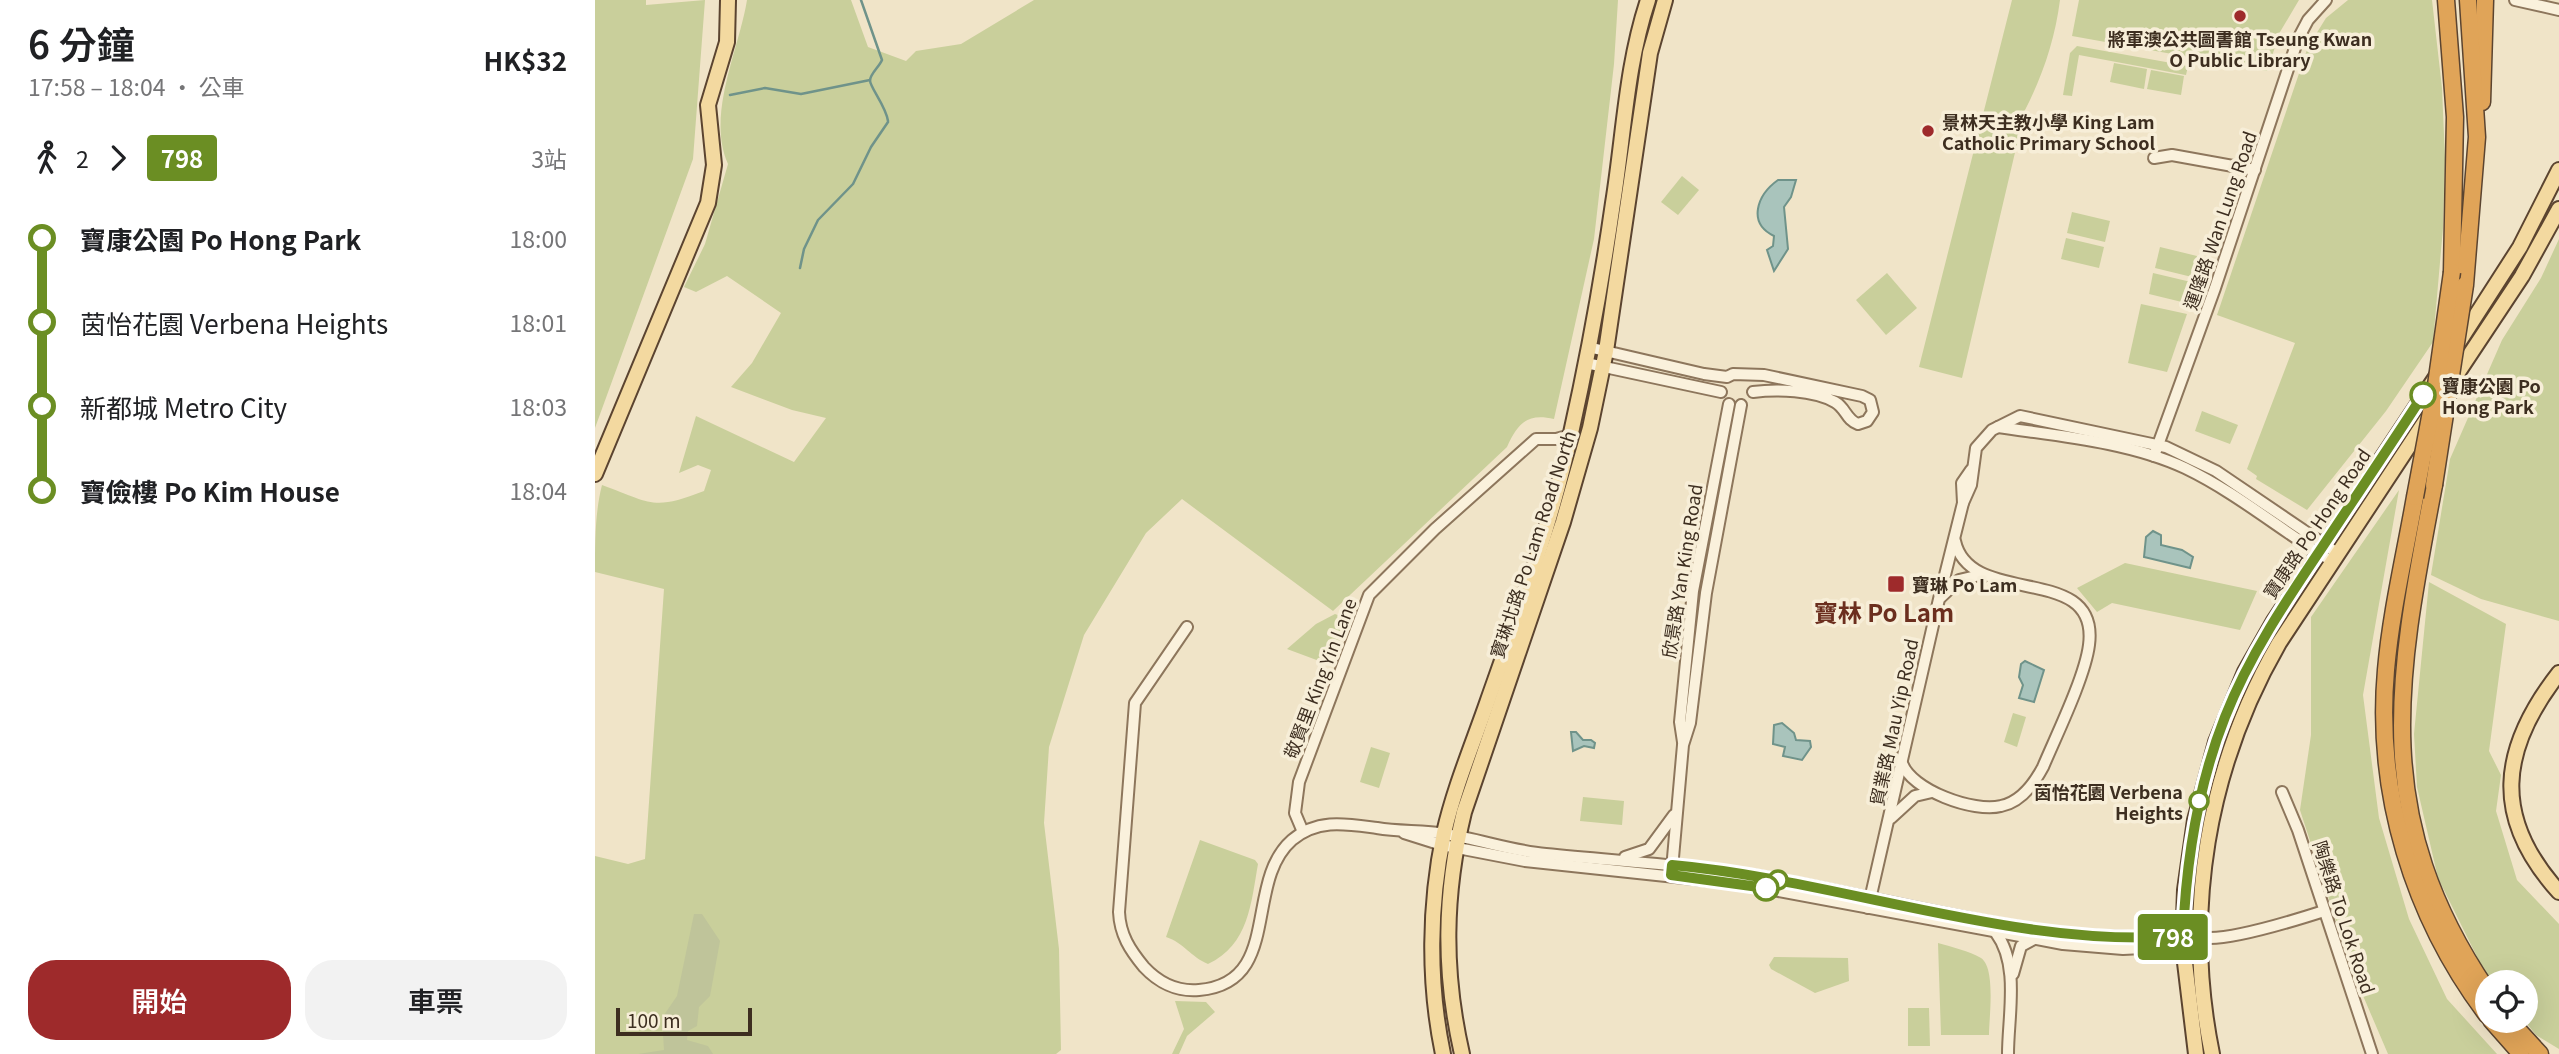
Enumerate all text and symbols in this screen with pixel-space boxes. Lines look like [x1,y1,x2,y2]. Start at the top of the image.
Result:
marker: 將軍澳公共圖書館 Tseung Kwan O Public Library [2232,8,2248,24]
text: 6 分鐘 [28,15,135,70]
place label: 將軍澳公共圖書館 Tseung Kwan O Public Library [2108,25,2372,72]
text: HK$32 [483,41,567,78]
text: 17:58 – 18:04 · 公車 [28,69,245,103]
place label: 景林天主教小學 King Lam Catholic Primary School [1942,108,2156,155]
marker: 景林天主教小學 King Lam Catholic Primary School [1920,123,1936,139]
street label: 運隆路 Wan Lung Road [2176,127,2262,313]
icon: walk [28,139,66,177]
icon: forward [99,139,137,177]
text: 798 [161,140,203,175]
text: 2 [76,141,89,175]
text: 3站 [531,141,567,175]
text: 寶康公園 Po Hong Park [80,220,361,257]
text: 18:00 [510,221,567,255]
text: 茵怡花園 Verbena Heights [80,304,388,341]
text: 18:01 [510,305,567,339]
place label: 寶康公園 Po Hong Park [2442,372,2541,419]
marker: 寶康公園 Po Hong Park [2410,382,2436,408]
text: 新都城 Metro City [80,388,287,425]
text: 18:03 [510,389,567,423]
street label: 寶琳北路 Po Lam Road North [1483,427,1581,661]
street label: 寶康路 Po Hong Road [2256,443,2376,603]
text: 寶儉樓 Po Kim House [80,472,340,509]
text: 18:04 [510,473,567,507]
street label: 欣景路 Yan King Road [1654,482,1708,660]
place label: 寶琳 Po Lam [1912,571,2017,597]
marker: 寶琳 Po Lam [1886,574,1906,594]
street label: 敬賢里 King Yin Lane [1276,594,1362,762]
district label: 寶林 Po Lam [1814,594,1954,629]
street label: 貿業路 Mau Yip Road [1863,636,1923,808]
place label: 茵怡花園 Verbena Heights [2034,778,2183,825]
marker: 茵怡花園 Verbena Heights [2189,791,2209,811]
street label: 陶樂路 To Lok Road [2308,837,2382,997]
unlabelled marker [1768,870,1788,890]
unlabelled marker [1753,875,1779,901]
line badge: 798 [2133,914,2213,960]
text: 798 [2152,919,2194,954]
button: 開始 [28,960,291,1040]
button: 車票 [305,960,567,1040]
map controls [2475,970,2538,1033]
button: locate [2475,970,2538,1033]
scale bar [616,1005,753,1037]
text: 100 m [627,1006,681,1033]

